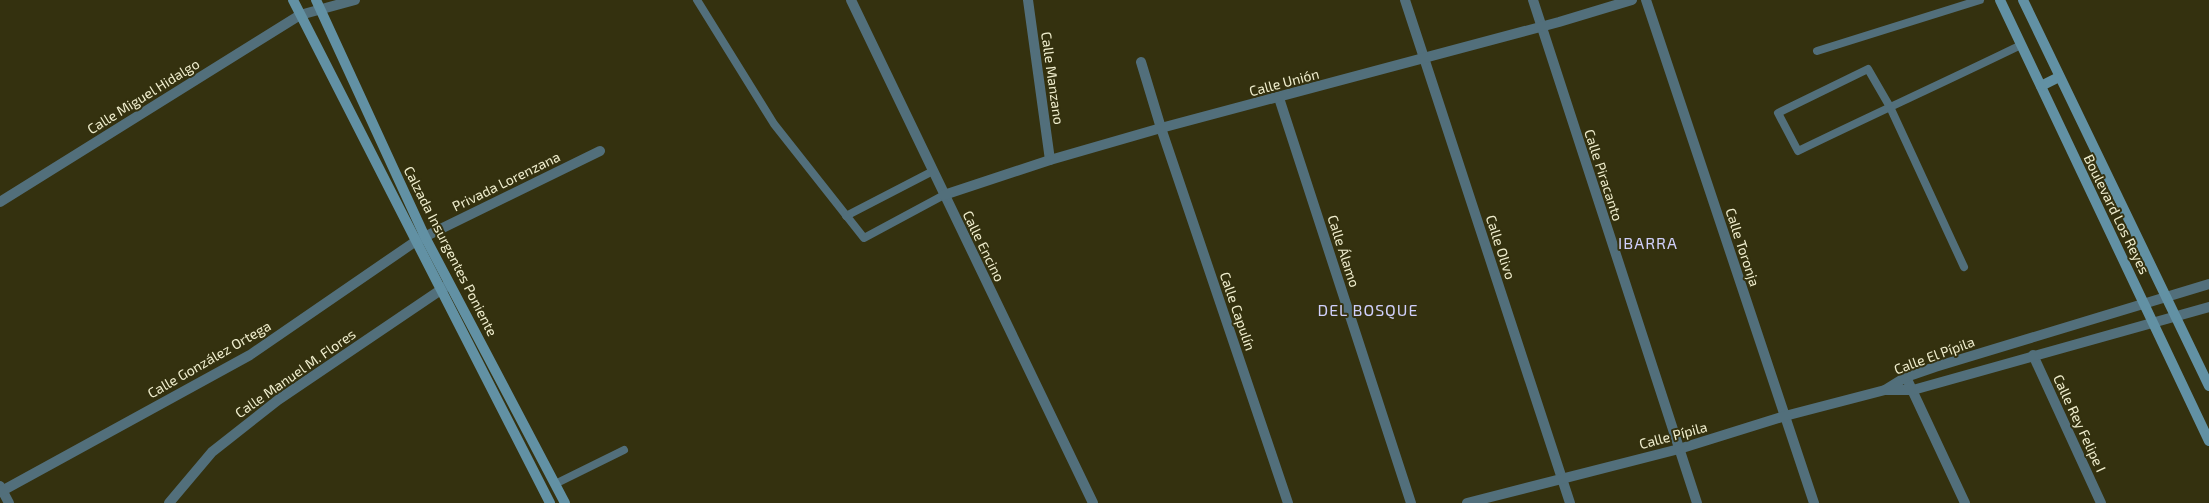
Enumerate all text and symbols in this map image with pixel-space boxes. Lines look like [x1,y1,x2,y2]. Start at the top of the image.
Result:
street label: Calle Manzano [1038,30,1068,126]
street label: Calle Miguel Hidalgo [84,55,202,137]
street label: Calle Unión [1247,65,1321,99]
street label: Calle Piracanto [1581,127,1627,223]
street label: Privada Lorenzana [449,147,563,215]
street label: Boulevard Los Reyes [2081,151,2153,277]
street label: Calzada Insurgentes Poniente [401,163,501,339]
street label: Calle Toronja [1722,206,1764,288]
street label: Calle Encino [959,208,1009,284]
street label: Calle Álamo [1324,213,1364,289]
street label: Calle Olivo [1483,213,1519,281]
district label: IBARRA [1618,233,1678,252]
street label: Calle Capulín [1217,269,1259,353]
district label: DEL BOSQUE [1318,300,1418,320]
street label: Calle González Ortega [144,317,274,401]
street label: Calle Manuel M. Flores [231,325,359,421]
street label: Calle El Pípila [1891,333,1977,377]
street label: Calle Rey Felipe I [2050,371,2110,475]
street label: Calle Pípila [1637,418,1709,452]

